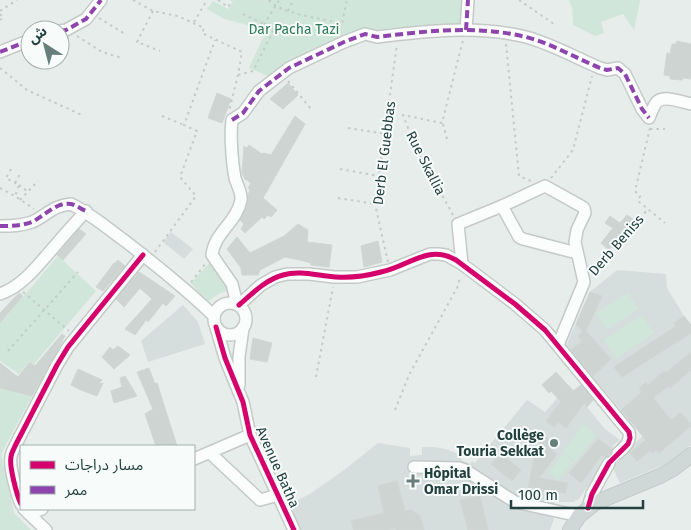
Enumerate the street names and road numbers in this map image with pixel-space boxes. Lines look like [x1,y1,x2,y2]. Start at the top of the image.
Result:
street label: Derb El Guebbas [370,100,399,206]
street label: Rue Skallia [402,128,449,198]
street label: Derb Beniss [585,211,648,279]
street label: Avenue Batha [252,424,303,510]

